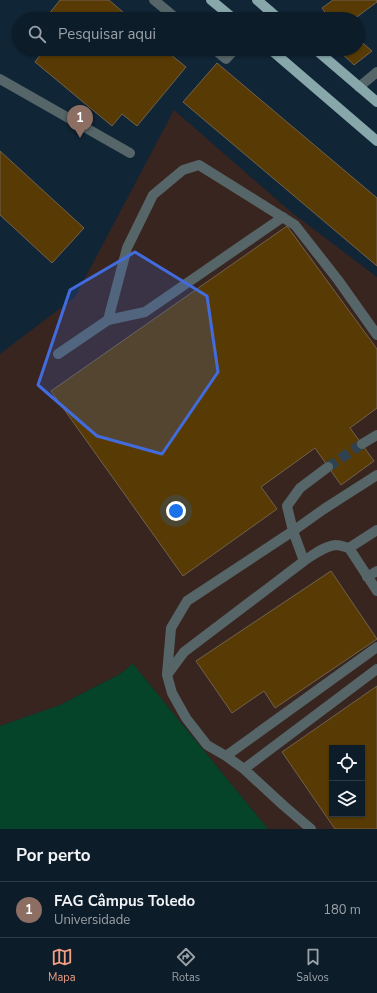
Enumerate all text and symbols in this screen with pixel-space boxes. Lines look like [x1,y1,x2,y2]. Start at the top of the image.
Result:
search box [12,12,365,56]
icon: search [26,23,48,45]
text: Pesquisar aqui [58,24,156,44]
pin: 1 [67,105,93,138]
your location [166,501,186,521]
map controls [329,745,365,817]
button: locate [329,745,365,781]
button: layers [329,781,365,817]
text: Por perto [16,844,91,867]
text: FAG Câmpus Toledo [54,891,195,911]
text: 1 [25,901,33,919]
text: 180 m [323,901,361,919]
text: Universidade [54,911,130,929]
tab: Mapa [48,946,76,985]
tab: Rotas [172,946,200,985]
tab: Salvos [296,946,329,985]

